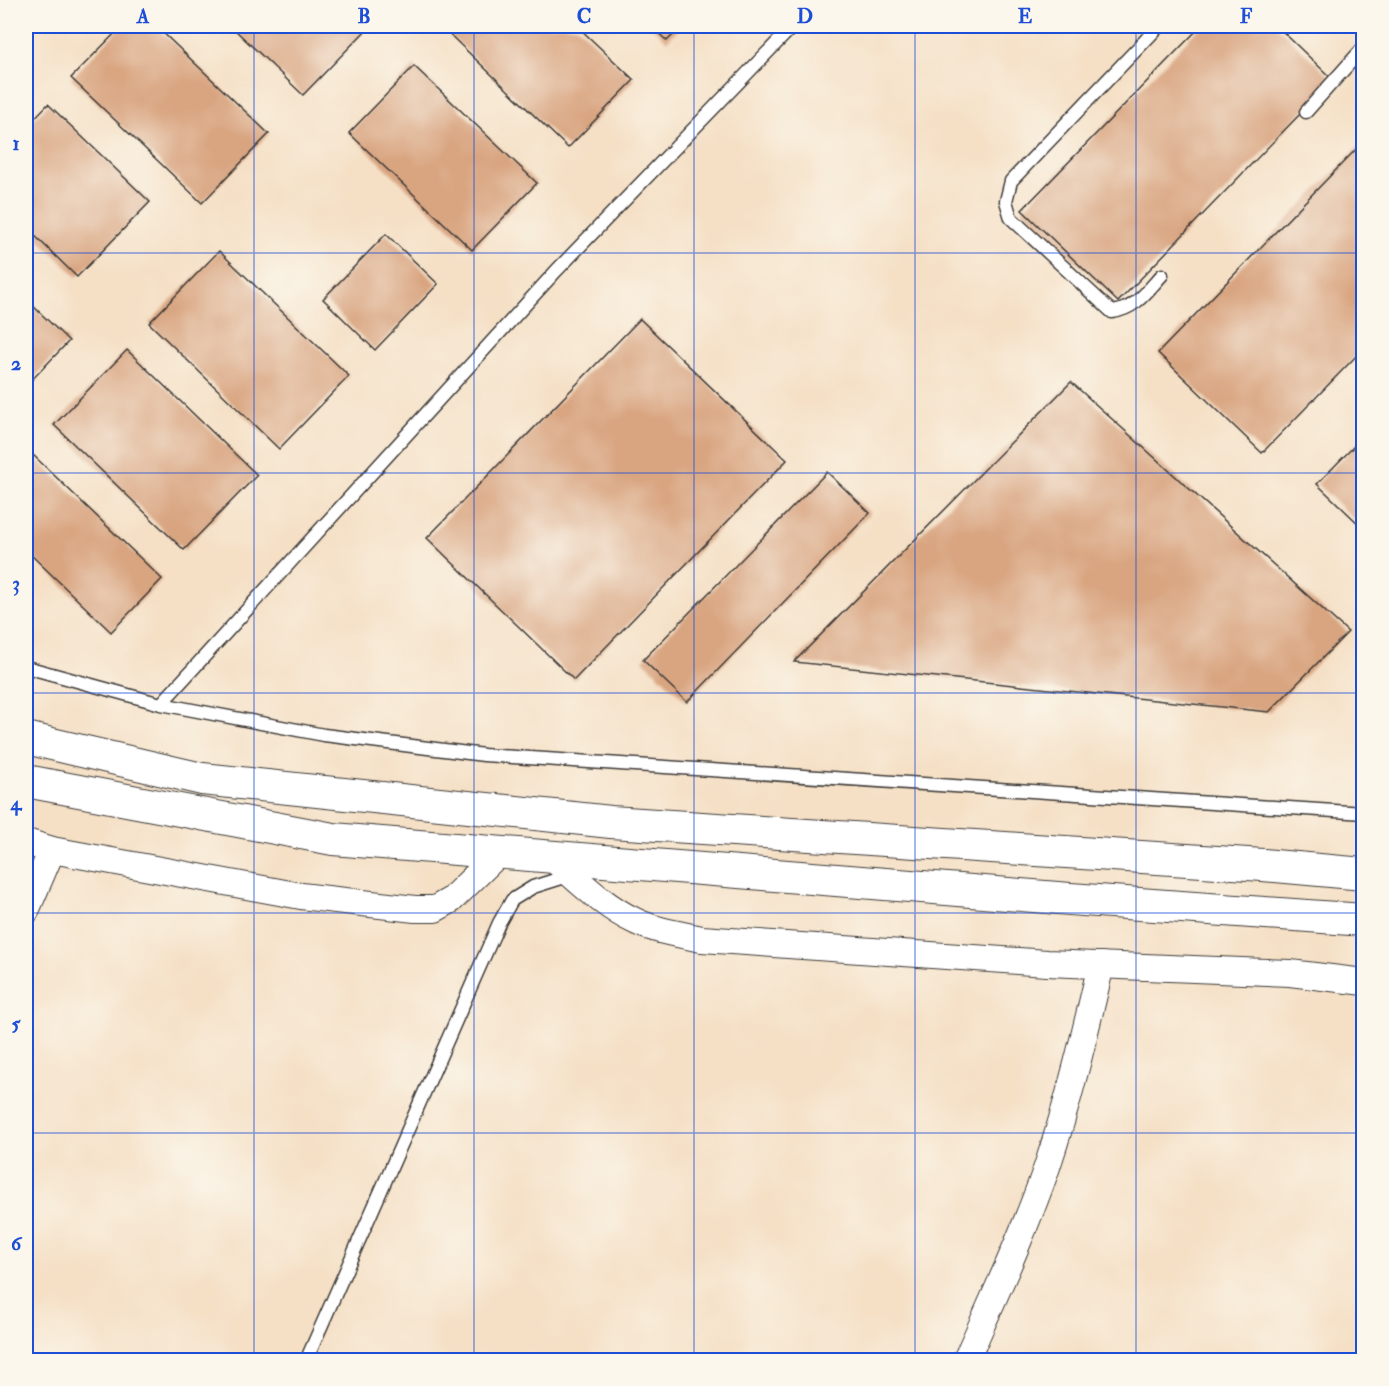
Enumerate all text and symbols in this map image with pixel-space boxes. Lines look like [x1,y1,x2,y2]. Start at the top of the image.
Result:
text: A [136,4,150,29]
text: B [357,4,371,29]
text: C [577,4,591,29]
text: D [797,4,813,29]
text: E [1018,4,1033,29]
text: F [1240,4,1253,29]
text: 1 [12,131,20,156]
text: 2 [11,351,21,376]
text: 3 [12,571,20,596]
text: 4 [10,791,23,816]
text: 5 [12,1011,22,1036]
text: 6 [11,1231,23,1256]

